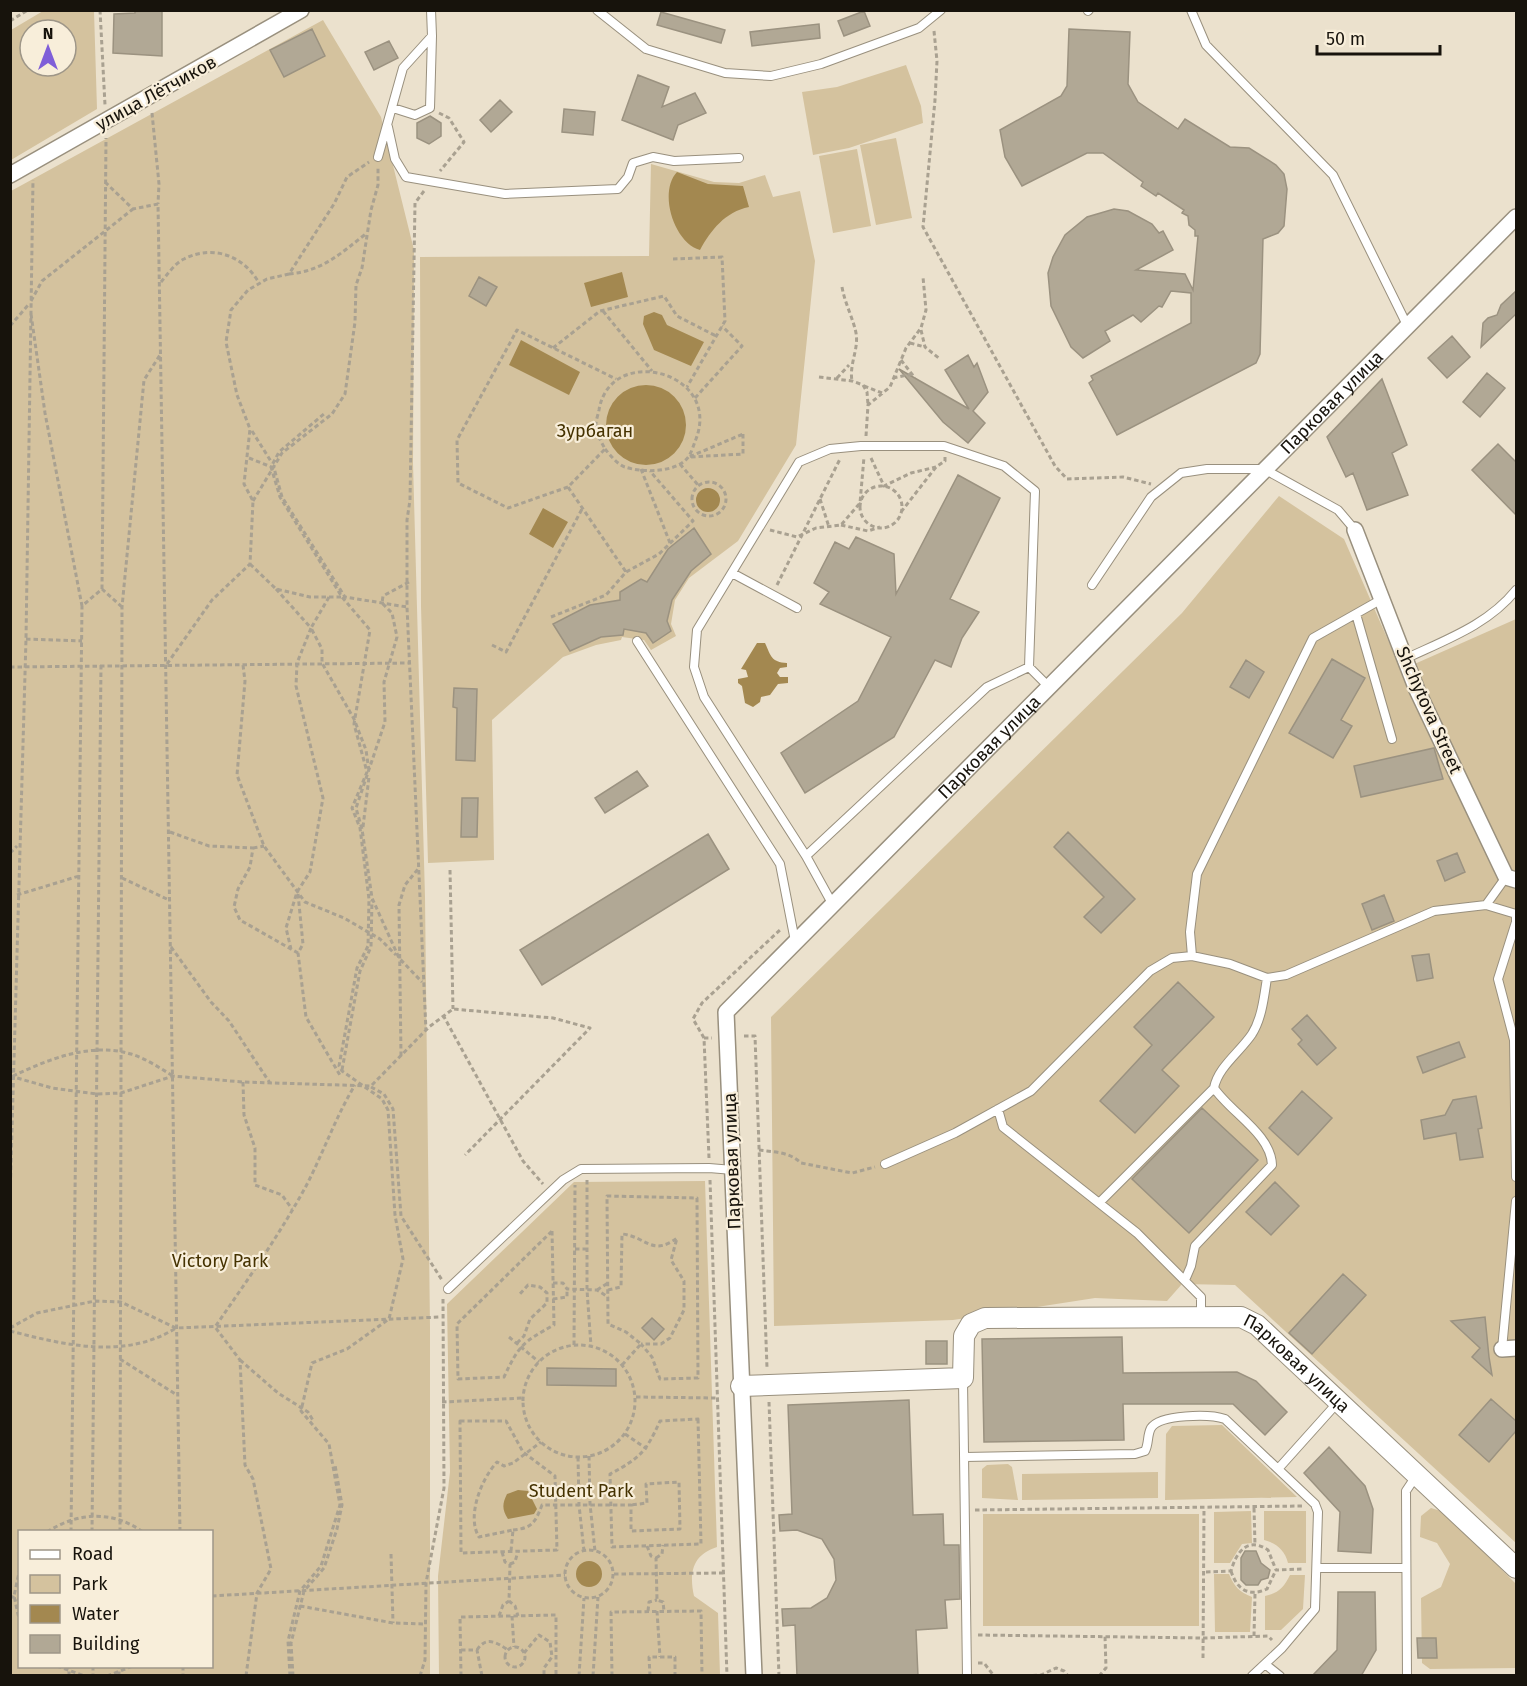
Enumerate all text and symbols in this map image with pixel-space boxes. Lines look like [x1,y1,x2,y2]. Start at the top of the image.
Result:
north arrow [18,18,78,78]
scale bar [1317,18,1440,56]
text: N [43,24,53,43]
text: 50 m [1326,28,1365,50]
street label: улица Лётчиков [92,51,220,135]
street label: Парковая улица [1276,346,1388,459]
park label: Зурбаган [557,420,633,442]
street label: Shchytova Street [1391,643,1467,777]
street label: Парковая улица [933,691,1045,803]
street label: Парковая улица [719,1092,745,1230]
park label: Victory Park [172,1250,269,1272]
street label: Парковая улица [1240,1309,1354,1417]
park label: Student Park [529,1480,634,1502]
legend [18,1530,213,1668]
text: Road [72,1543,114,1565]
text: Park [72,1573,108,1595]
text: Water [72,1603,119,1625]
text: Building [72,1633,140,1655]

